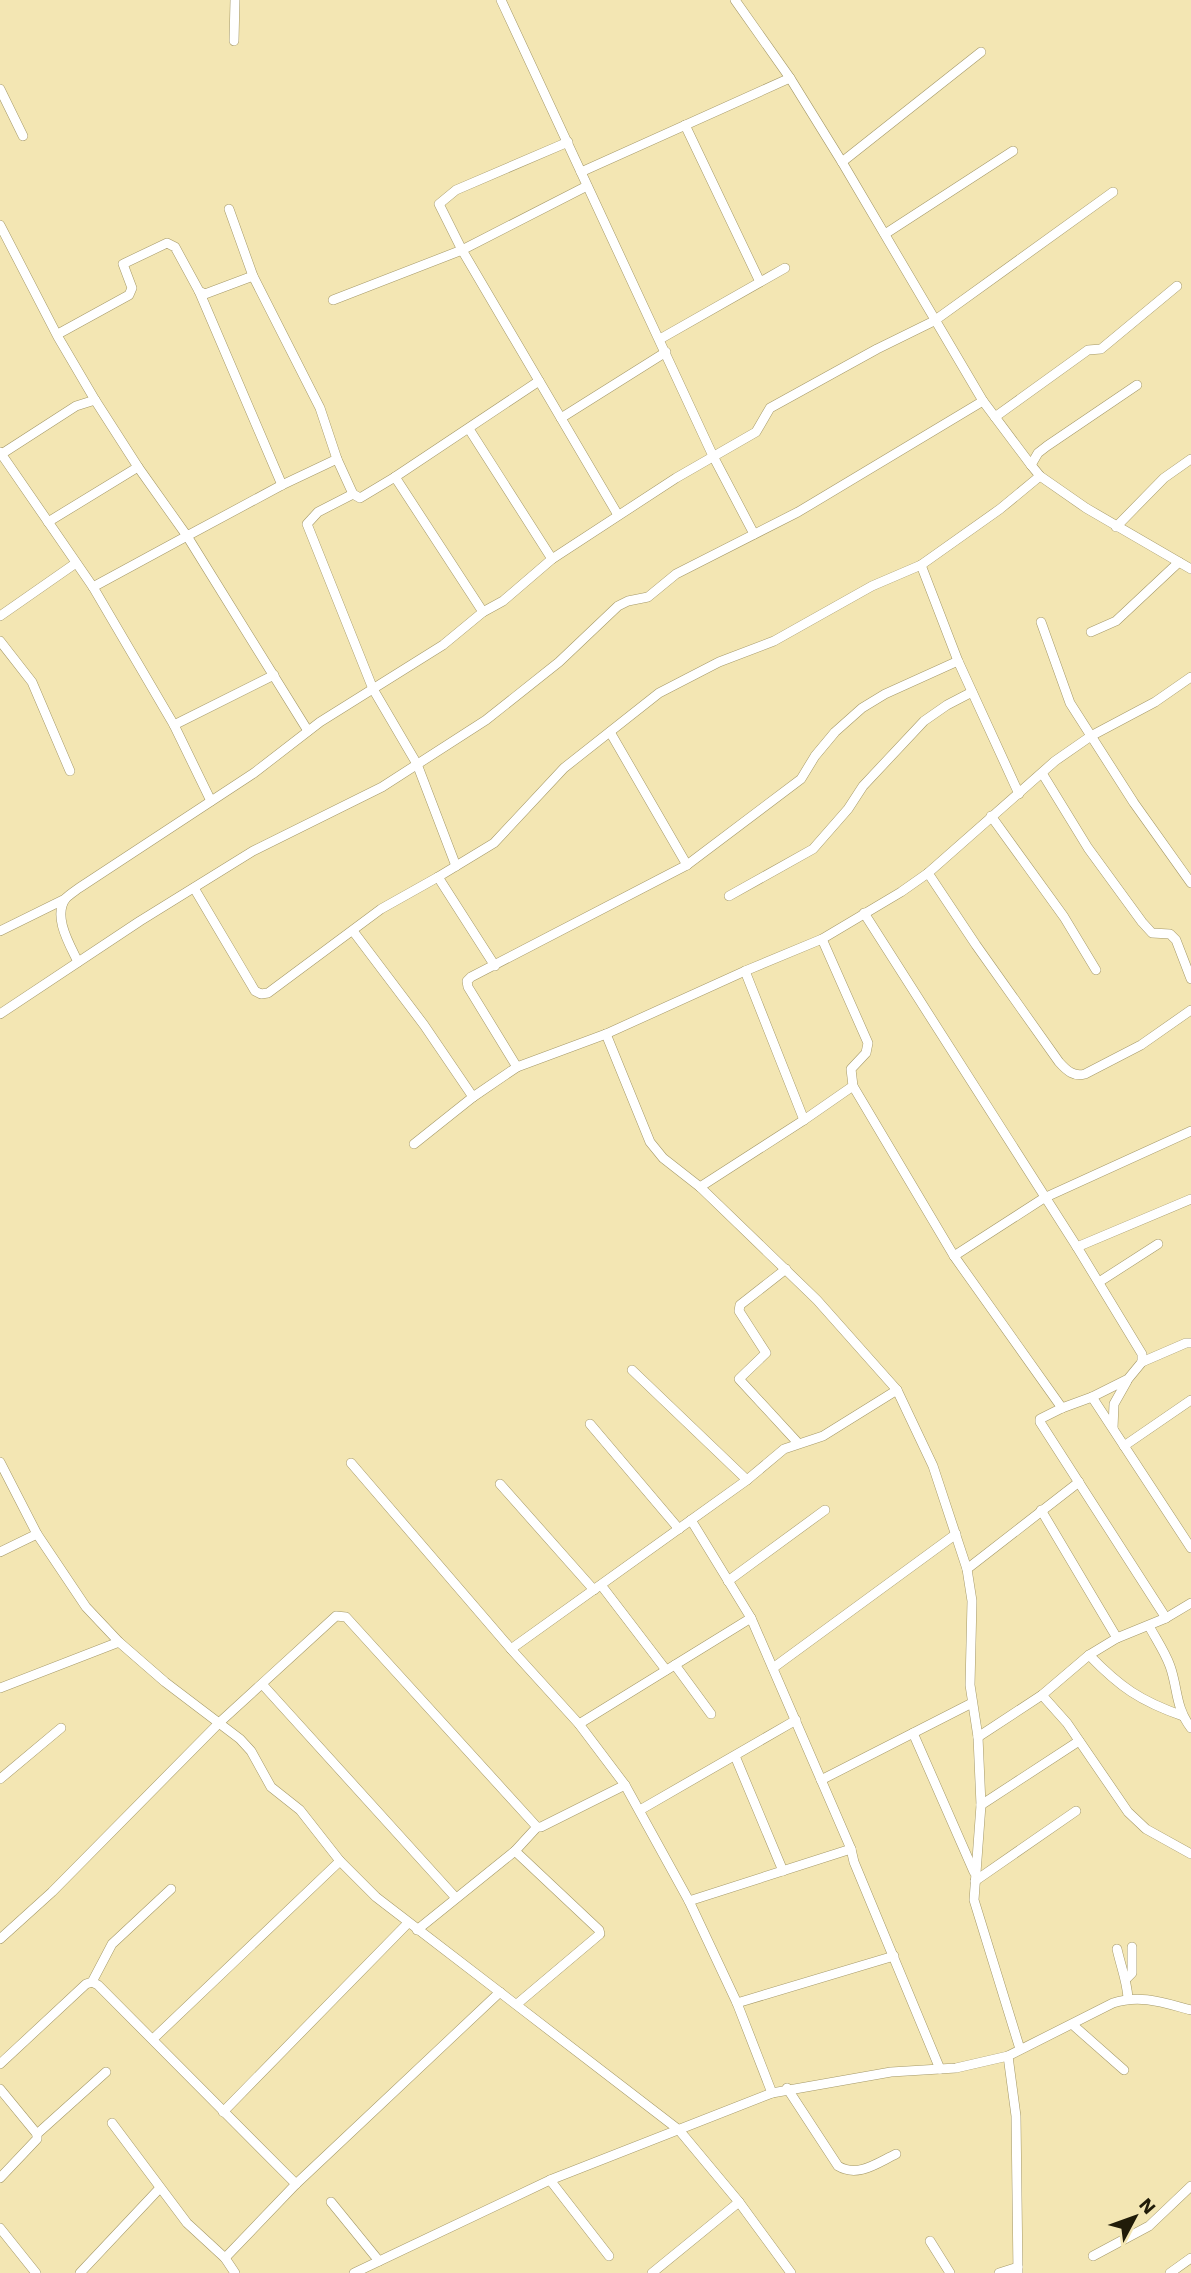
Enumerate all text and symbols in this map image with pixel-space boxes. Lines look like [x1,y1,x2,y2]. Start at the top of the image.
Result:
north arrow [1100,2182,1170,2252]
text: N [1134,2193,1161,2219]

